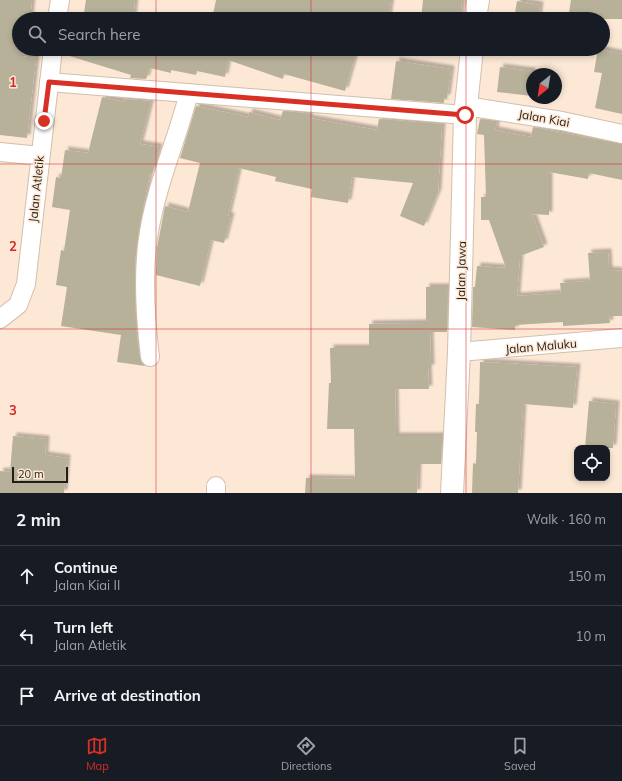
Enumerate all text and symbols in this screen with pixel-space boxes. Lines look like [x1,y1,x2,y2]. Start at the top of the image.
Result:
search box [12,12,610,56]
icon: search [26,23,48,45]
text: Search here [58,25,140,44]
north arrow [526,68,562,104]
text: 1 [9,74,17,90]
route start [456,106,474,124]
street label: Jalan Kiai [517,106,571,130]
route end [35,112,53,130]
street label: Jalan Atletik [25,154,47,223]
text: 2 [9,238,17,254]
street label: Jalan Jawa [453,241,469,301]
street label: Jalan Maluku [505,335,577,357]
text: 3 [9,402,17,418]
map controls [574,445,610,481]
button: locate [574,445,610,481]
scale bar [12,465,68,484]
text: 20 m [18,467,44,481]
text: 2 min [16,509,61,530]
text: Walk · 160 m [527,511,606,527]
text: Continue [54,558,117,577]
icon: ahead [16,565,38,587]
text: 150 m [568,568,606,584]
text: Jalan Kiai II [54,577,120,593]
text: Turn left [54,618,113,637]
icon: left [16,625,38,647]
text: 10 m [576,628,606,644]
text: Jalan Atletik [54,637,126,653]
icon: arrive [16,685,38,707]
text: Arrive at destination [54,686,201,705]
tab: Map [86,735,109,773]
tab: Directions [281,735,332,773]
tab: Saved [504,735,536,773]

